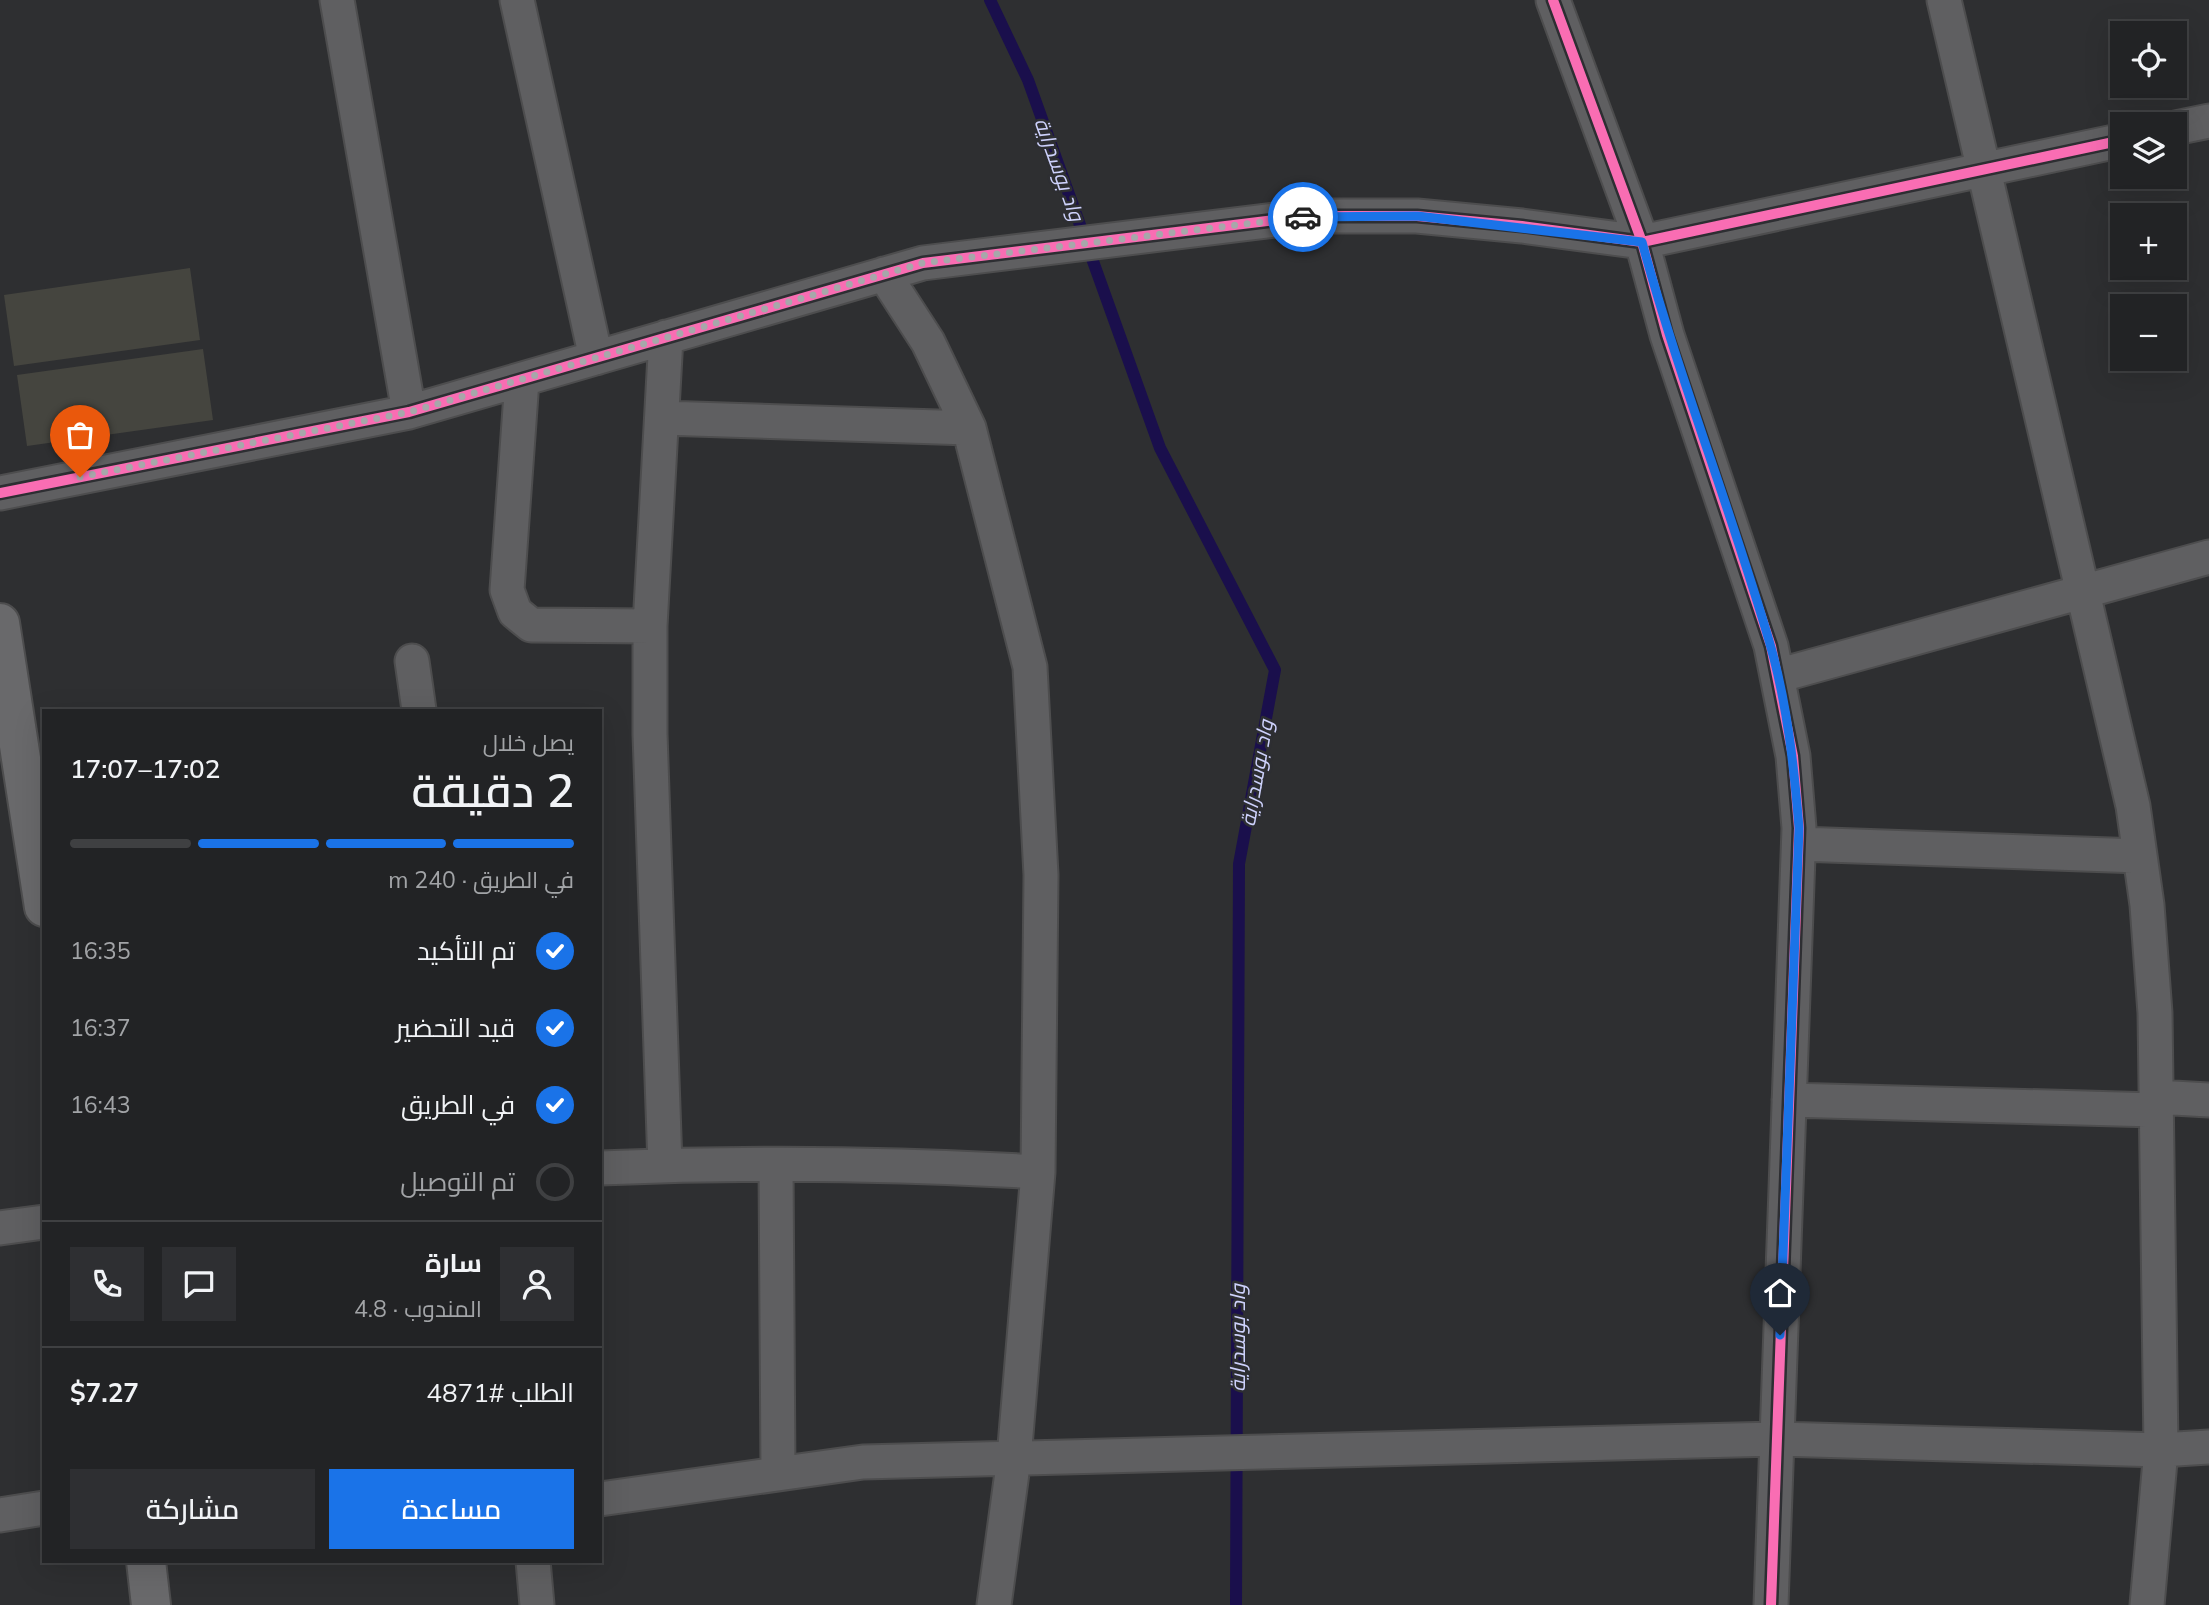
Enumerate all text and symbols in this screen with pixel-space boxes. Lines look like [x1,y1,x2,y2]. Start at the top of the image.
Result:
map controls [2110,21,2187,371]
button: locate [2110,21,2187,98]
button: layers [2110,112,2187,189]
water label: واد بوسدراية [1029,114,1091,226]
courier [1268,182,1338,252]
icon: car [1284,198,1322,236]
button: + [2110,203,2187,280]
button: − [2110,294,2187,371]
pin [50,405,110,477]
icon: bag [61,416,99,454]
water label: واد بوسدراية [1234,716,1278,828]
text: يصل خلال [483,728,574,757]
text: 17:02–17:07 [70,752,220,785]
text: 2 دقيقة [412,761,574,819]
text: في الطريق · 240 m [388,865,574,894]
icon: check [536,932,574,970]
text: تم التأكيد [417,934,515,967]
text: 16:35 [70,936,130,965]
icon: check [536,1009,574,1047]
text: قيد التحضير [396,1011,515,1044]
text: 16:37 [70,1013,130,1042]
icon: check [536,1086,574,1124]
text: في الطريق [401,1088,515,1121]
text: 16:43 [70,1090,130,1119]
text: تم التوصيل [400,1165,515,1198]
text: سارة [425,1246,482,1279]
button: phone [70,1247,144,1321]
button: chat [162,1247,236,1321]
button: person [500,1247,574,1321]
pin [1750,1263,1810,1335]
icon: home [1761,1274,1799,1312]
water label: واد بوسدراية [1224,1282,1250,1392]
text: المندوب · 4.8 [354,1294,482,1323]
text: $7.27 [70,1376,139,1409]
text: الطلب #4871 [426,1376,574,1409]
button: مشاركة [70,1469,315,1549]
button: مساعدة [329,1469,574,1549]

